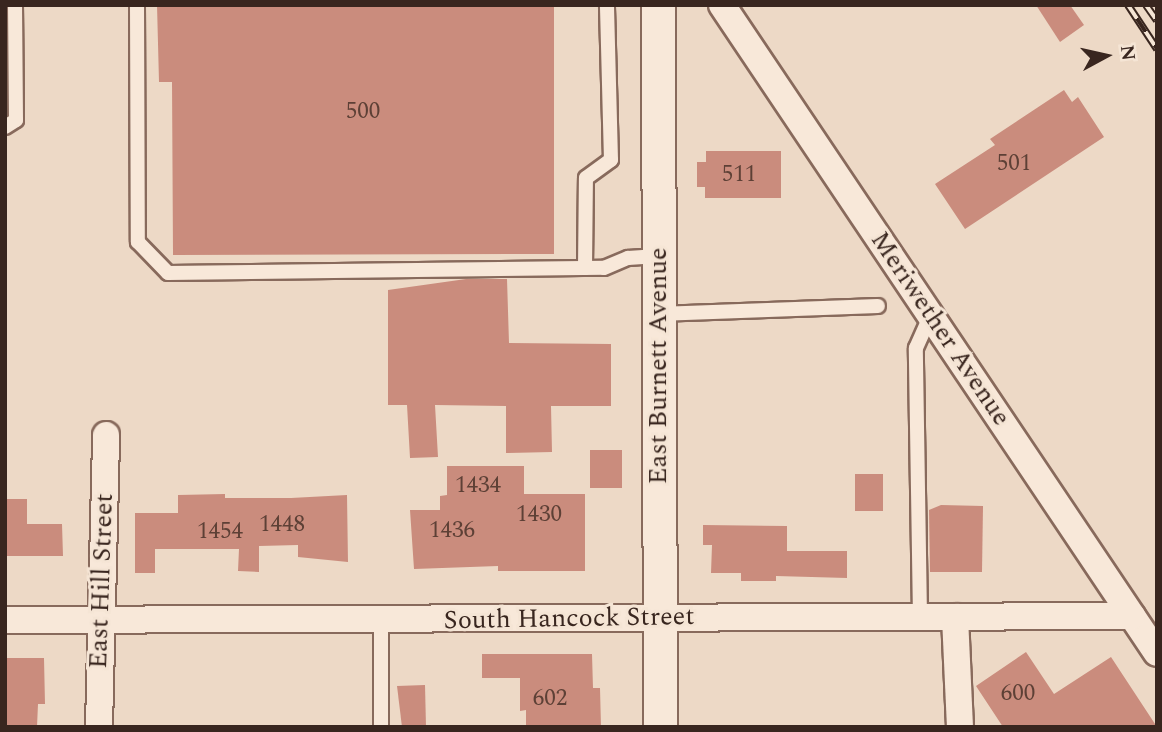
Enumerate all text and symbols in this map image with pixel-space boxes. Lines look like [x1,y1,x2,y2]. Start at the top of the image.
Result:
north arrow [1071,21,1141,91]
text: N [1112,43,1143,63]
house number: 500 [346,98,380,126]
house number: 501 [997,150,1031,178]
house number: 511 [722,161,756,189]
street label: Meriwether Avenue [863,226,1017,432]
street label: East Burnett Avenue [643,248,675,484]
house number: 1434 [455,472,501,500]
street label: East Hill Street [83,493,121,669]
house number: 1430 [516,501,562,529]
house number: 1448 [259,511,305,539]
house number: 1436 [429,517,475,545]
house number: 1454 [197,518,243,546]
street label: South Hancock Street [443,601,695,637]
house number: 600 [1001,680,1035,708]
house number: 602 [533,685,567,713]

